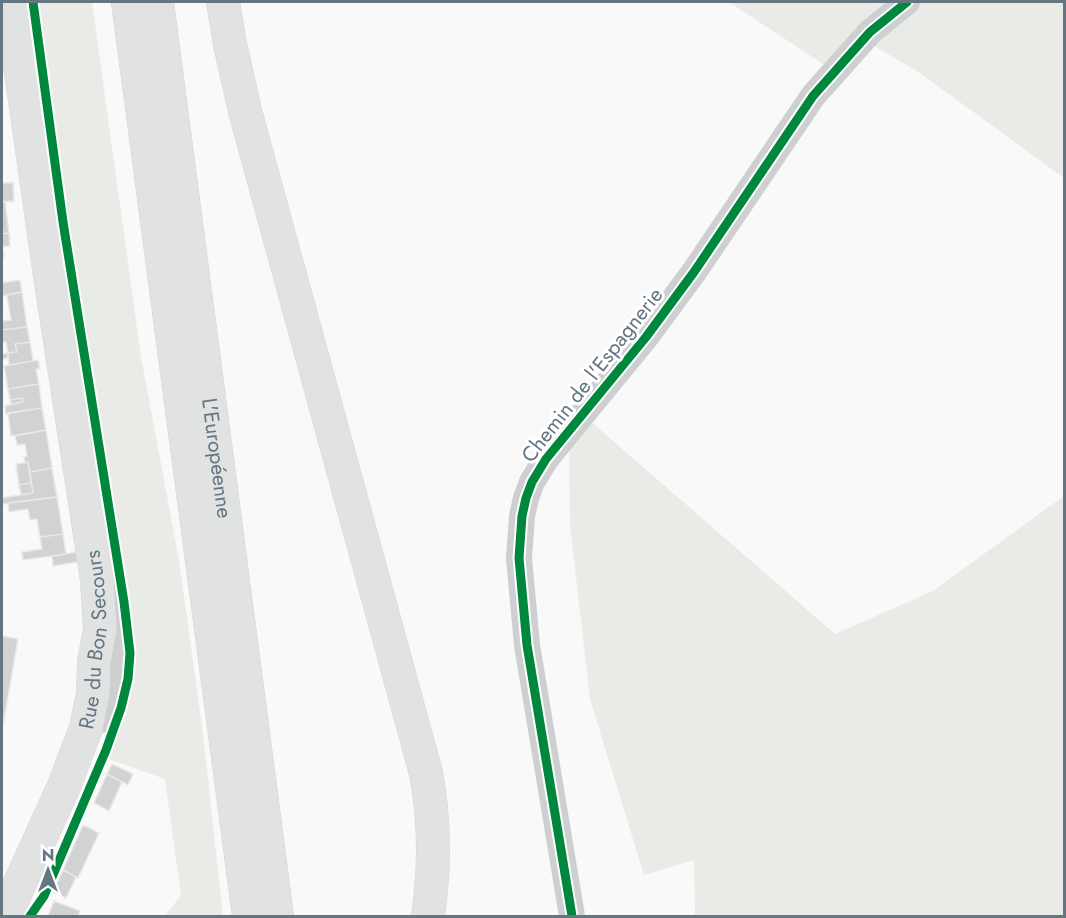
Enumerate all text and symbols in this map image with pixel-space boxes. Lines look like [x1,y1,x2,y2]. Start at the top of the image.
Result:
street label: Chemin de l'Espagnerie [514,281,670,469]
street label: L'Européenne [194,396,240,520]
street label: Rue du Bon Secours [71,548,115,732]
north arrow [18,840,78,900]
text: N [42,844,54,867]

